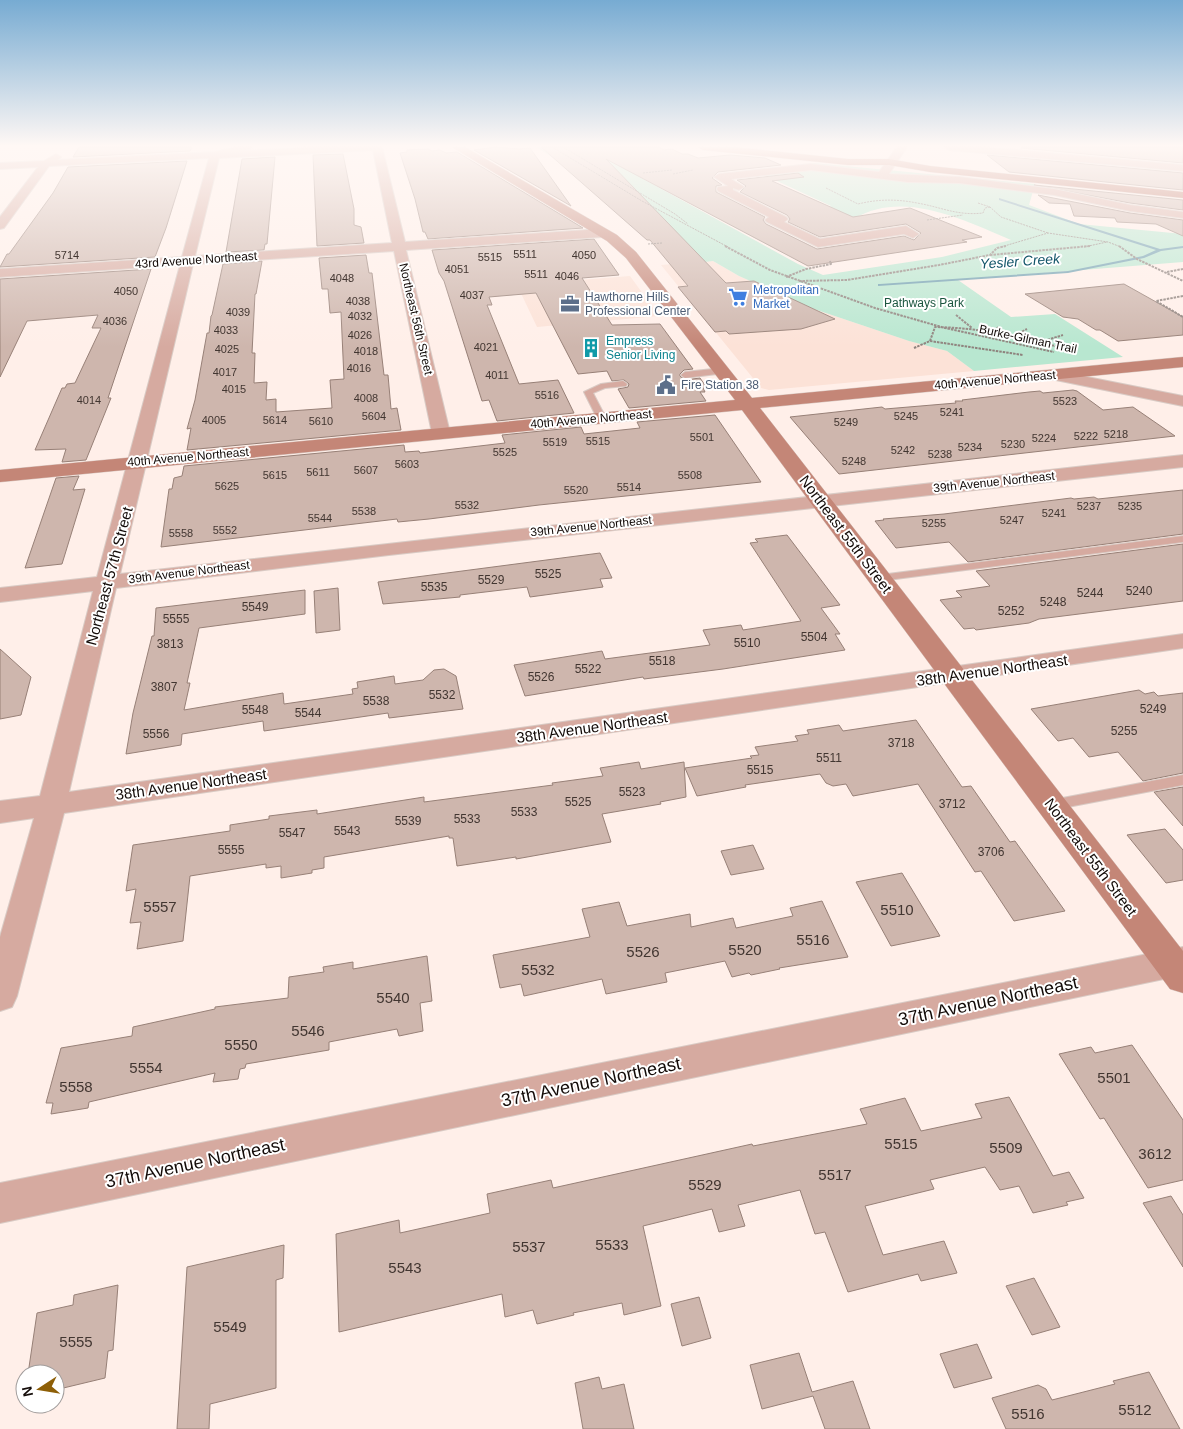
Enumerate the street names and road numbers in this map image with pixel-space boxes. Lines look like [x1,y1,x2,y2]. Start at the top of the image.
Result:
street label: 43rd Avenue Northeast [134,249,258,271]
street label: Northeast 56th Street [396,262,436,377]
street label: Burke-Gilman Trail [978,322,1078,356]
street label: 40th Avenue Northeast [934,368,1057,392]
street label: 40th Avenue Northeast [530,407,653,431]
street label: 40th Avenue Northeast [127,445,250,469]
street label: 39th Avenue Northeast [933,469,1056,495]
street label: Northeast 55th Street [796,472,896,597]
street label: Northeast 57th Street [82,504,136,647]
street label: 39th Avenue Northeast [530,513,653,539]
street label: 39th Avenue Northeast [128,558,251,586]
street label: 38th Avenue Northeast [915,651,1069,689]
street label: 38th Avenue Northeast [515,708,669,746]
street label: 38th Avenue Northeast [114,765,268,803]
street label: Northeast 55th Street [1041,795,1141,920]
street label: 37th Avenue Northeast [897,972,1079,1030]
street label: 37th Avenue Northeast [500,1053,682,1111]
street label: 37th Avenue Northeast [104,1134,286,1192]

